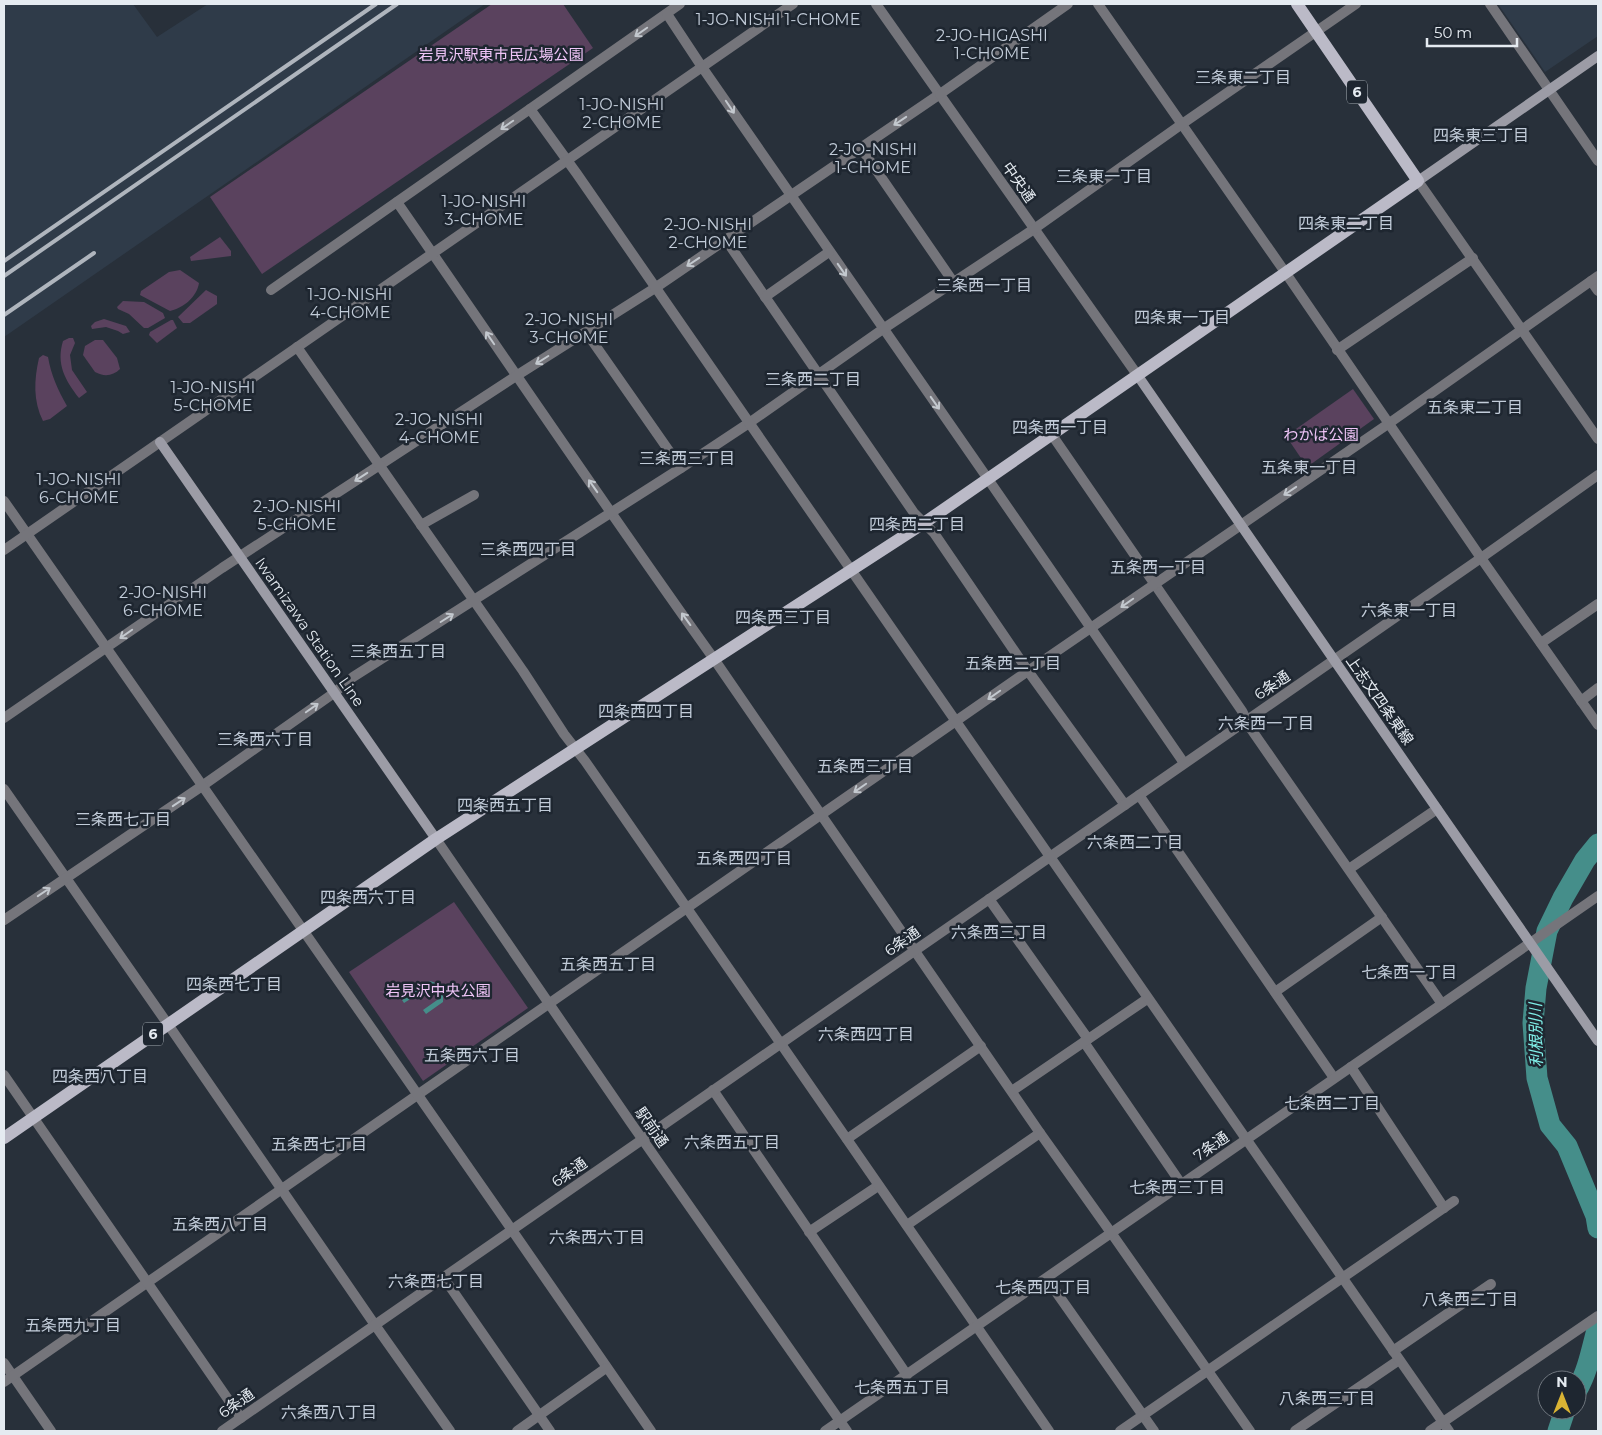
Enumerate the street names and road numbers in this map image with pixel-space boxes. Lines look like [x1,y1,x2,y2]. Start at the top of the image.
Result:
road number: 6 [1347,80,1367,104]
street label: 中央通 [998,158,1040,206]
street label: Iwamizawa Station Line [251,554,369,710]
street label: 上志文四条東線 [1342,652,1418,748]
street label: 6条通 [1250,666,1294,704]
street label: 6条通 [881,922,923,960]
road number: 6 [143,1022,163,1046]
street label: 駅前通 [631,1103,673,1151]
street label: 7条通 [1190,1127,1232,1165]
street label: 6条通 [548,1153,590,1191]
street label: 6条通 [215,1384,257,1422]

